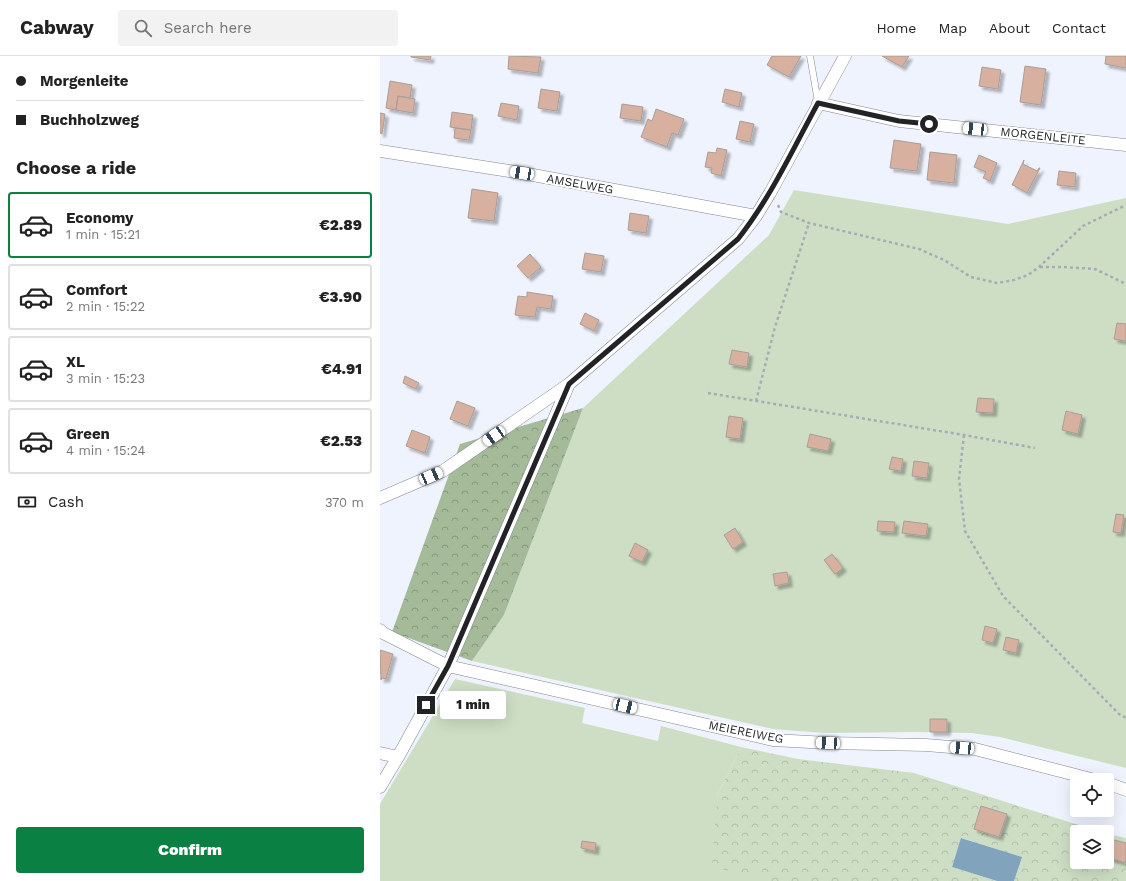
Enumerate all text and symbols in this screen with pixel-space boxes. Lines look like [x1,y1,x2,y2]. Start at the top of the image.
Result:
search box [118,10,398,46]
text: Cabway [20,16,94,39]
icon: search [132,17,154,39]
text: Search here [164,19,252,37]
text: Home [876,20,916,36]
text: Map [938,20,967,36]
text: About [989,20,1030,36]
text: Contact [1052,20,1106,36]
text: Morgenleite [40,72,128,90]
text: Buchholzweg [40,111,139,129]
route start [920,115,938,133]
car [962,122,988,136]
street label: MORGENLEITE [1000,125,1087,147]
text: Choose a ride [16,157,136,178]
car [509,165,535,181]
street label: AMSELWEG [546,171,614,197]
icon: car [18,207,54,243]
text: Economy [66,209,133,227]
text: €2.89 [319,216,362,234]
text: 1 min · 15:21 [66,227,140,242]
icon: car [18,279,54,315]
text: Comfort [66,281,127,299]
text: €3.90 [319,288,362,306]
text: 2 min · 15:22 [66,299,145,314]
icon: car [18,351,54,387]
text: XL [66,353,85,371]
text: €4.91 [321,360,362,378]
text: 3 min · 15:23 [66,371,145,386]
icon: car [18,423,54,459]
car [481,424,507,448]
text: Green [66,425,110,443]
text: €2.53 [320,432,362,450]
text: 4 min · 15:24 [66,443,145,458]
car [418,466,444,486]
icon: cash [16,491,38,513]
text: Cash [48,493,84,511]
text: 370 m [325,495,364,510]
callout: 1 min [440,691,506,719]
route end [417,696,435,714]
text: 1 min [456,697,490,712]
car [612,697,638,715]
street label: MEIEREIWEG [707,718,785,746]
car [816,736,840,750]
car [950,741,974,755]
map controls [1070,773,1114,869]
button: locate [1070,773,1114,817]
button: layers [1070,825,1114,869]
button: Confirm [16,827,364,873]

